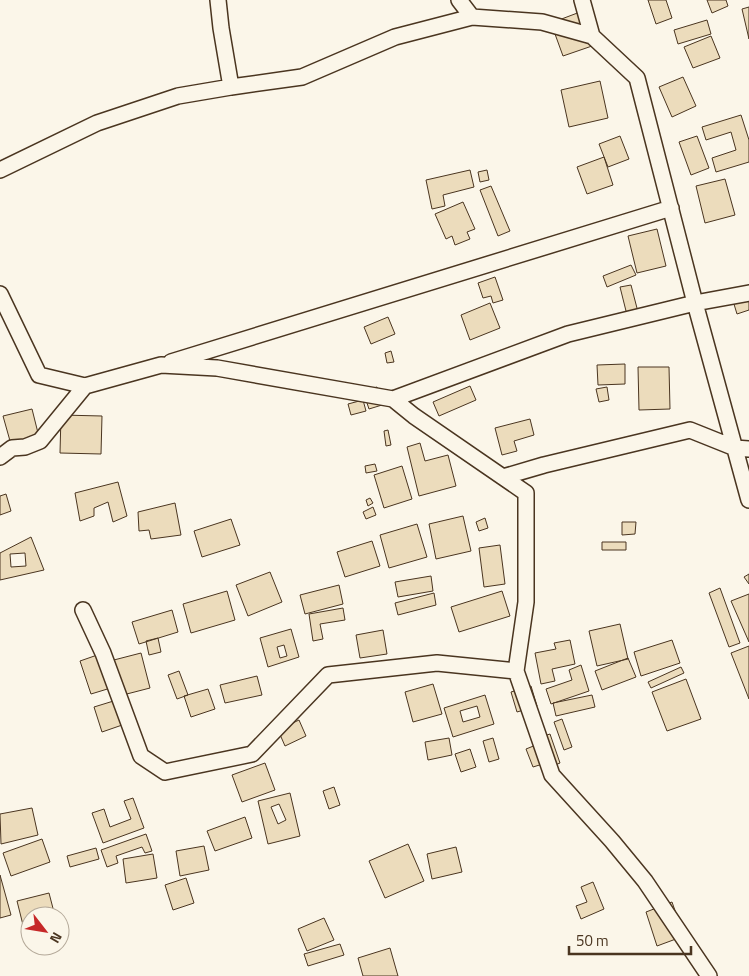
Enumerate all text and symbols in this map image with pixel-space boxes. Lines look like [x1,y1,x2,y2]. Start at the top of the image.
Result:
north arrow [20,906,70,956]
scale bar [569,924,692,956]
text: N [45,928,68,948]
text: 50 m [576,929,609,952]

